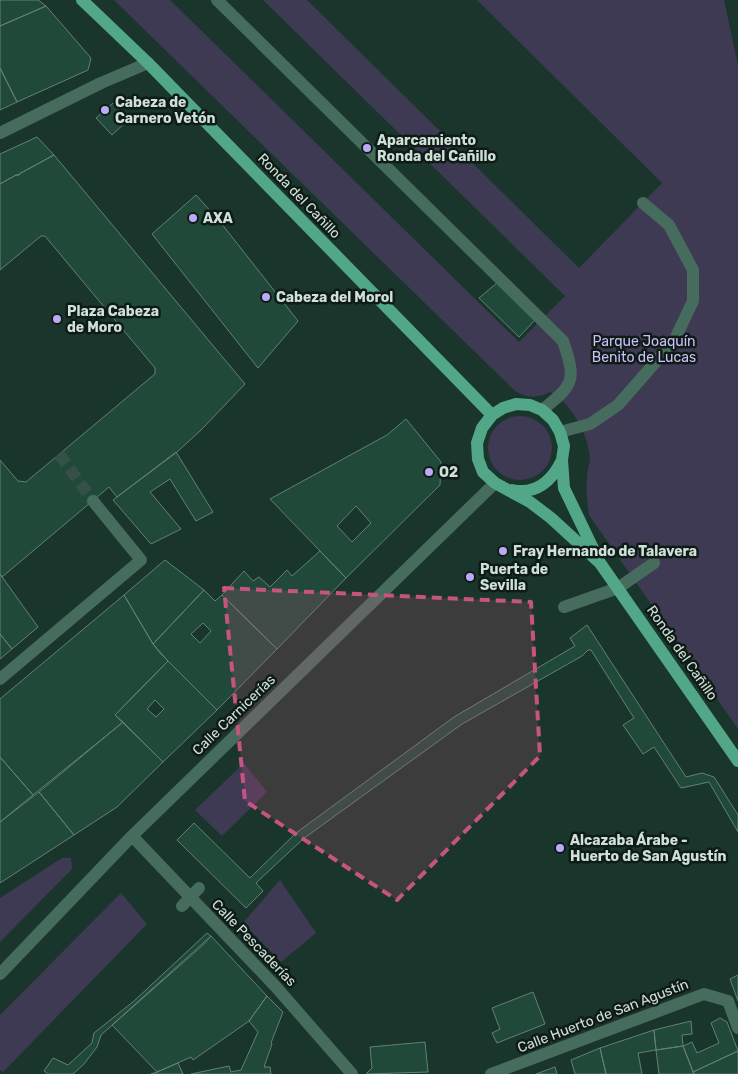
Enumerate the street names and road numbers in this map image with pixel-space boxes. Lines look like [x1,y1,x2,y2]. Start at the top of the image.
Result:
street label: Ronda del Cañillo [254,150,344,242]
street label: Ronda del Cañillo [643,602,721,704]
street label: Calle Carnicerías [189,671,279,759]
street label: Calle Pescaderías [208,896,300,990]
street label: Calle Huerto de San Agustín [515,975,691,1057]

